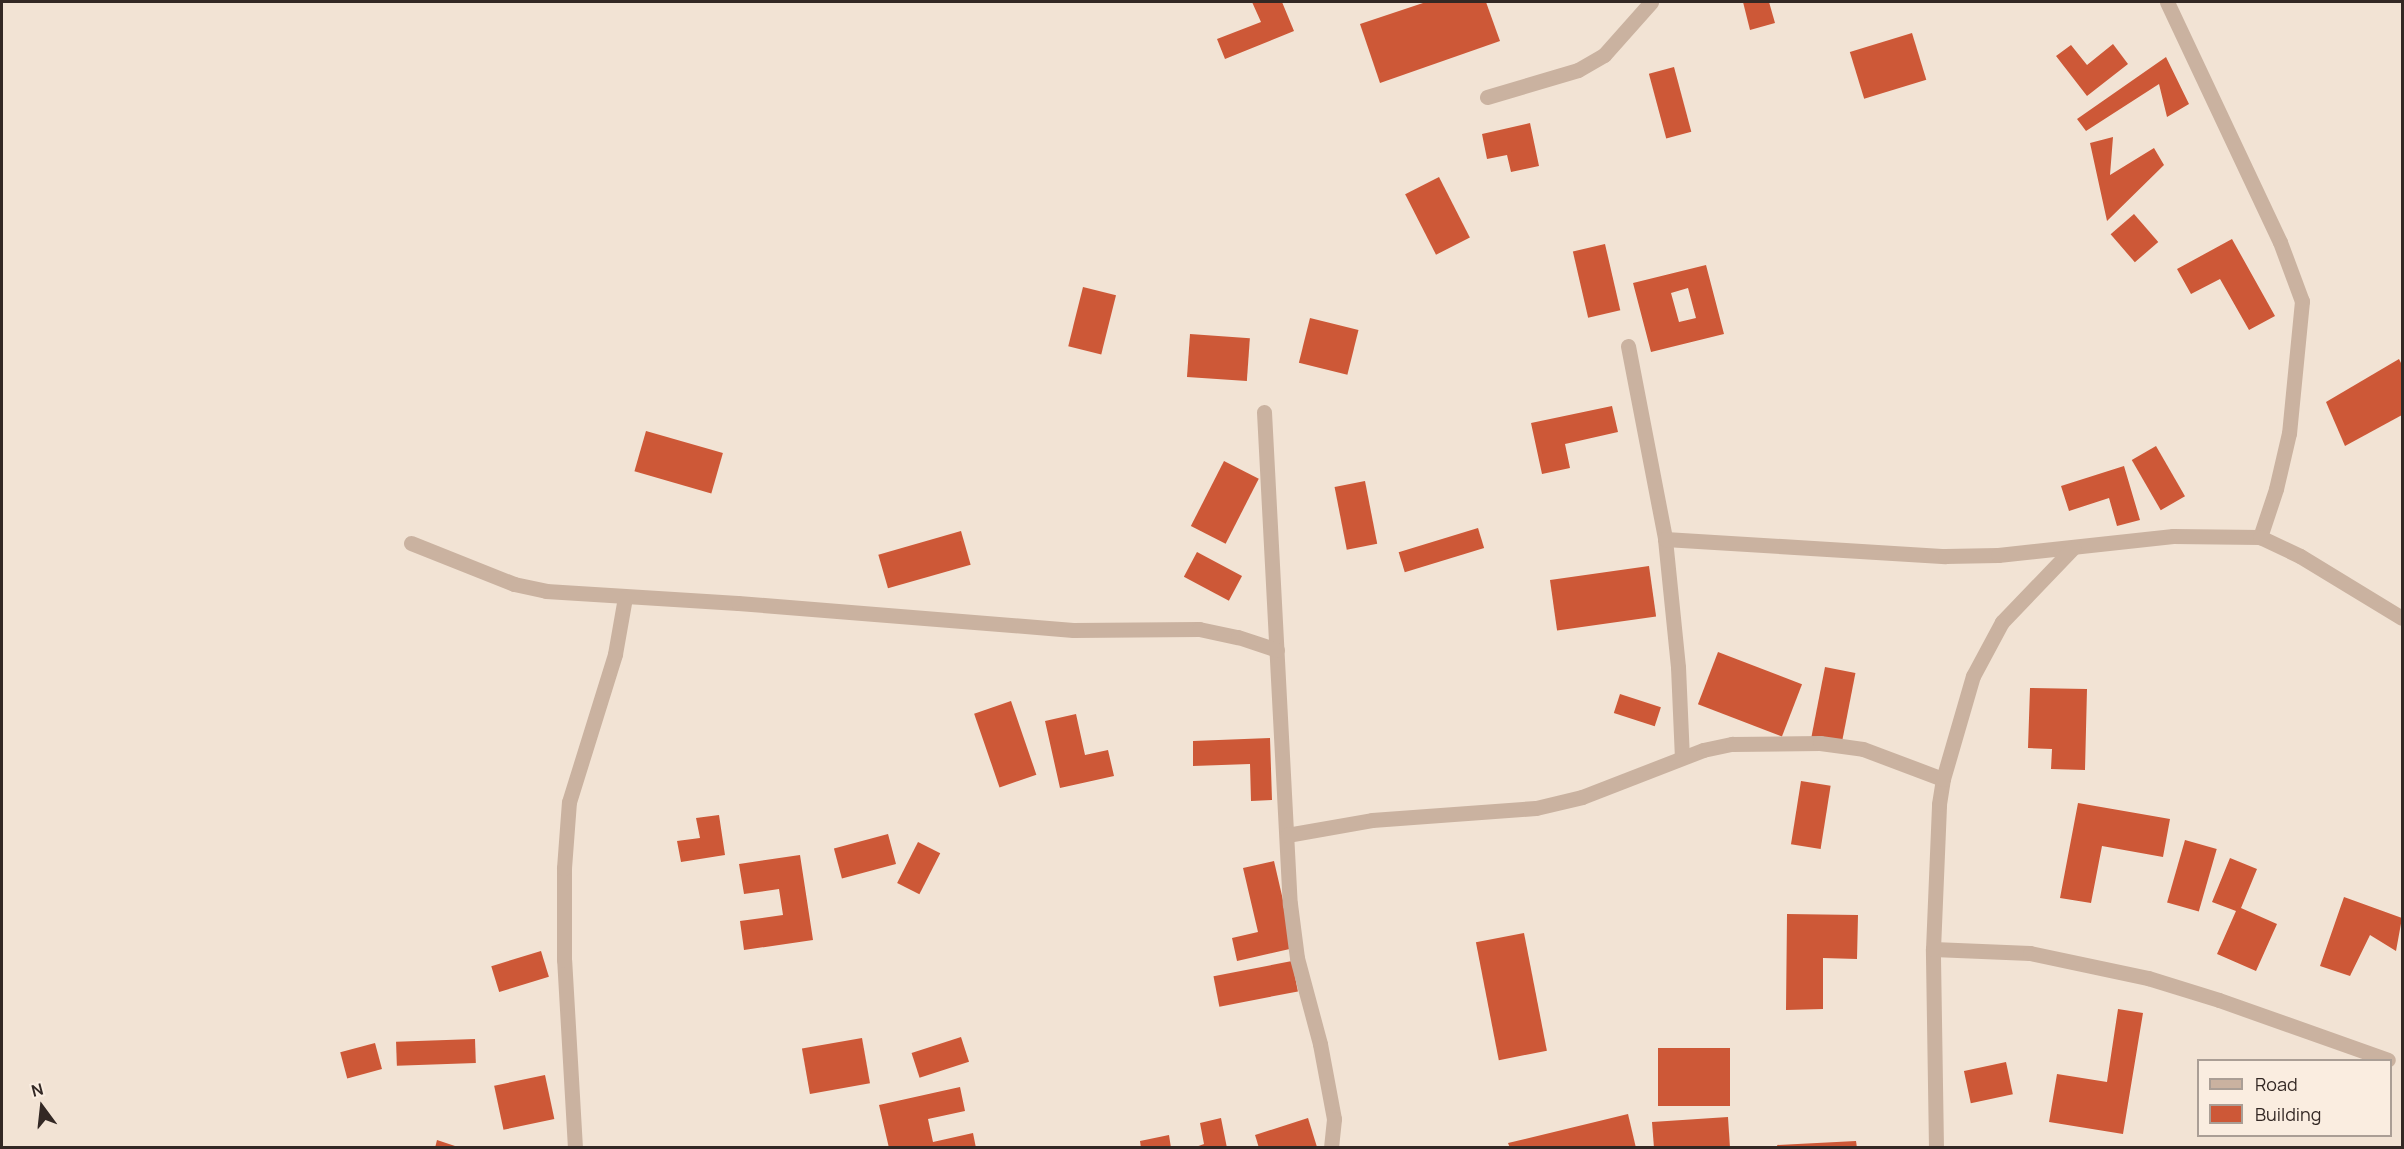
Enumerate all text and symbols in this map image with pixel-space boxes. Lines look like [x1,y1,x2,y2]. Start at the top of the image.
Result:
legend [2197,1059,2392,1137]
text: Road [2255,1072,2298,1096]
north arrow [12,1077,72,1137]
text: N [29,1078,46,1102]
text: Building [2255,1102,2321,1126]

